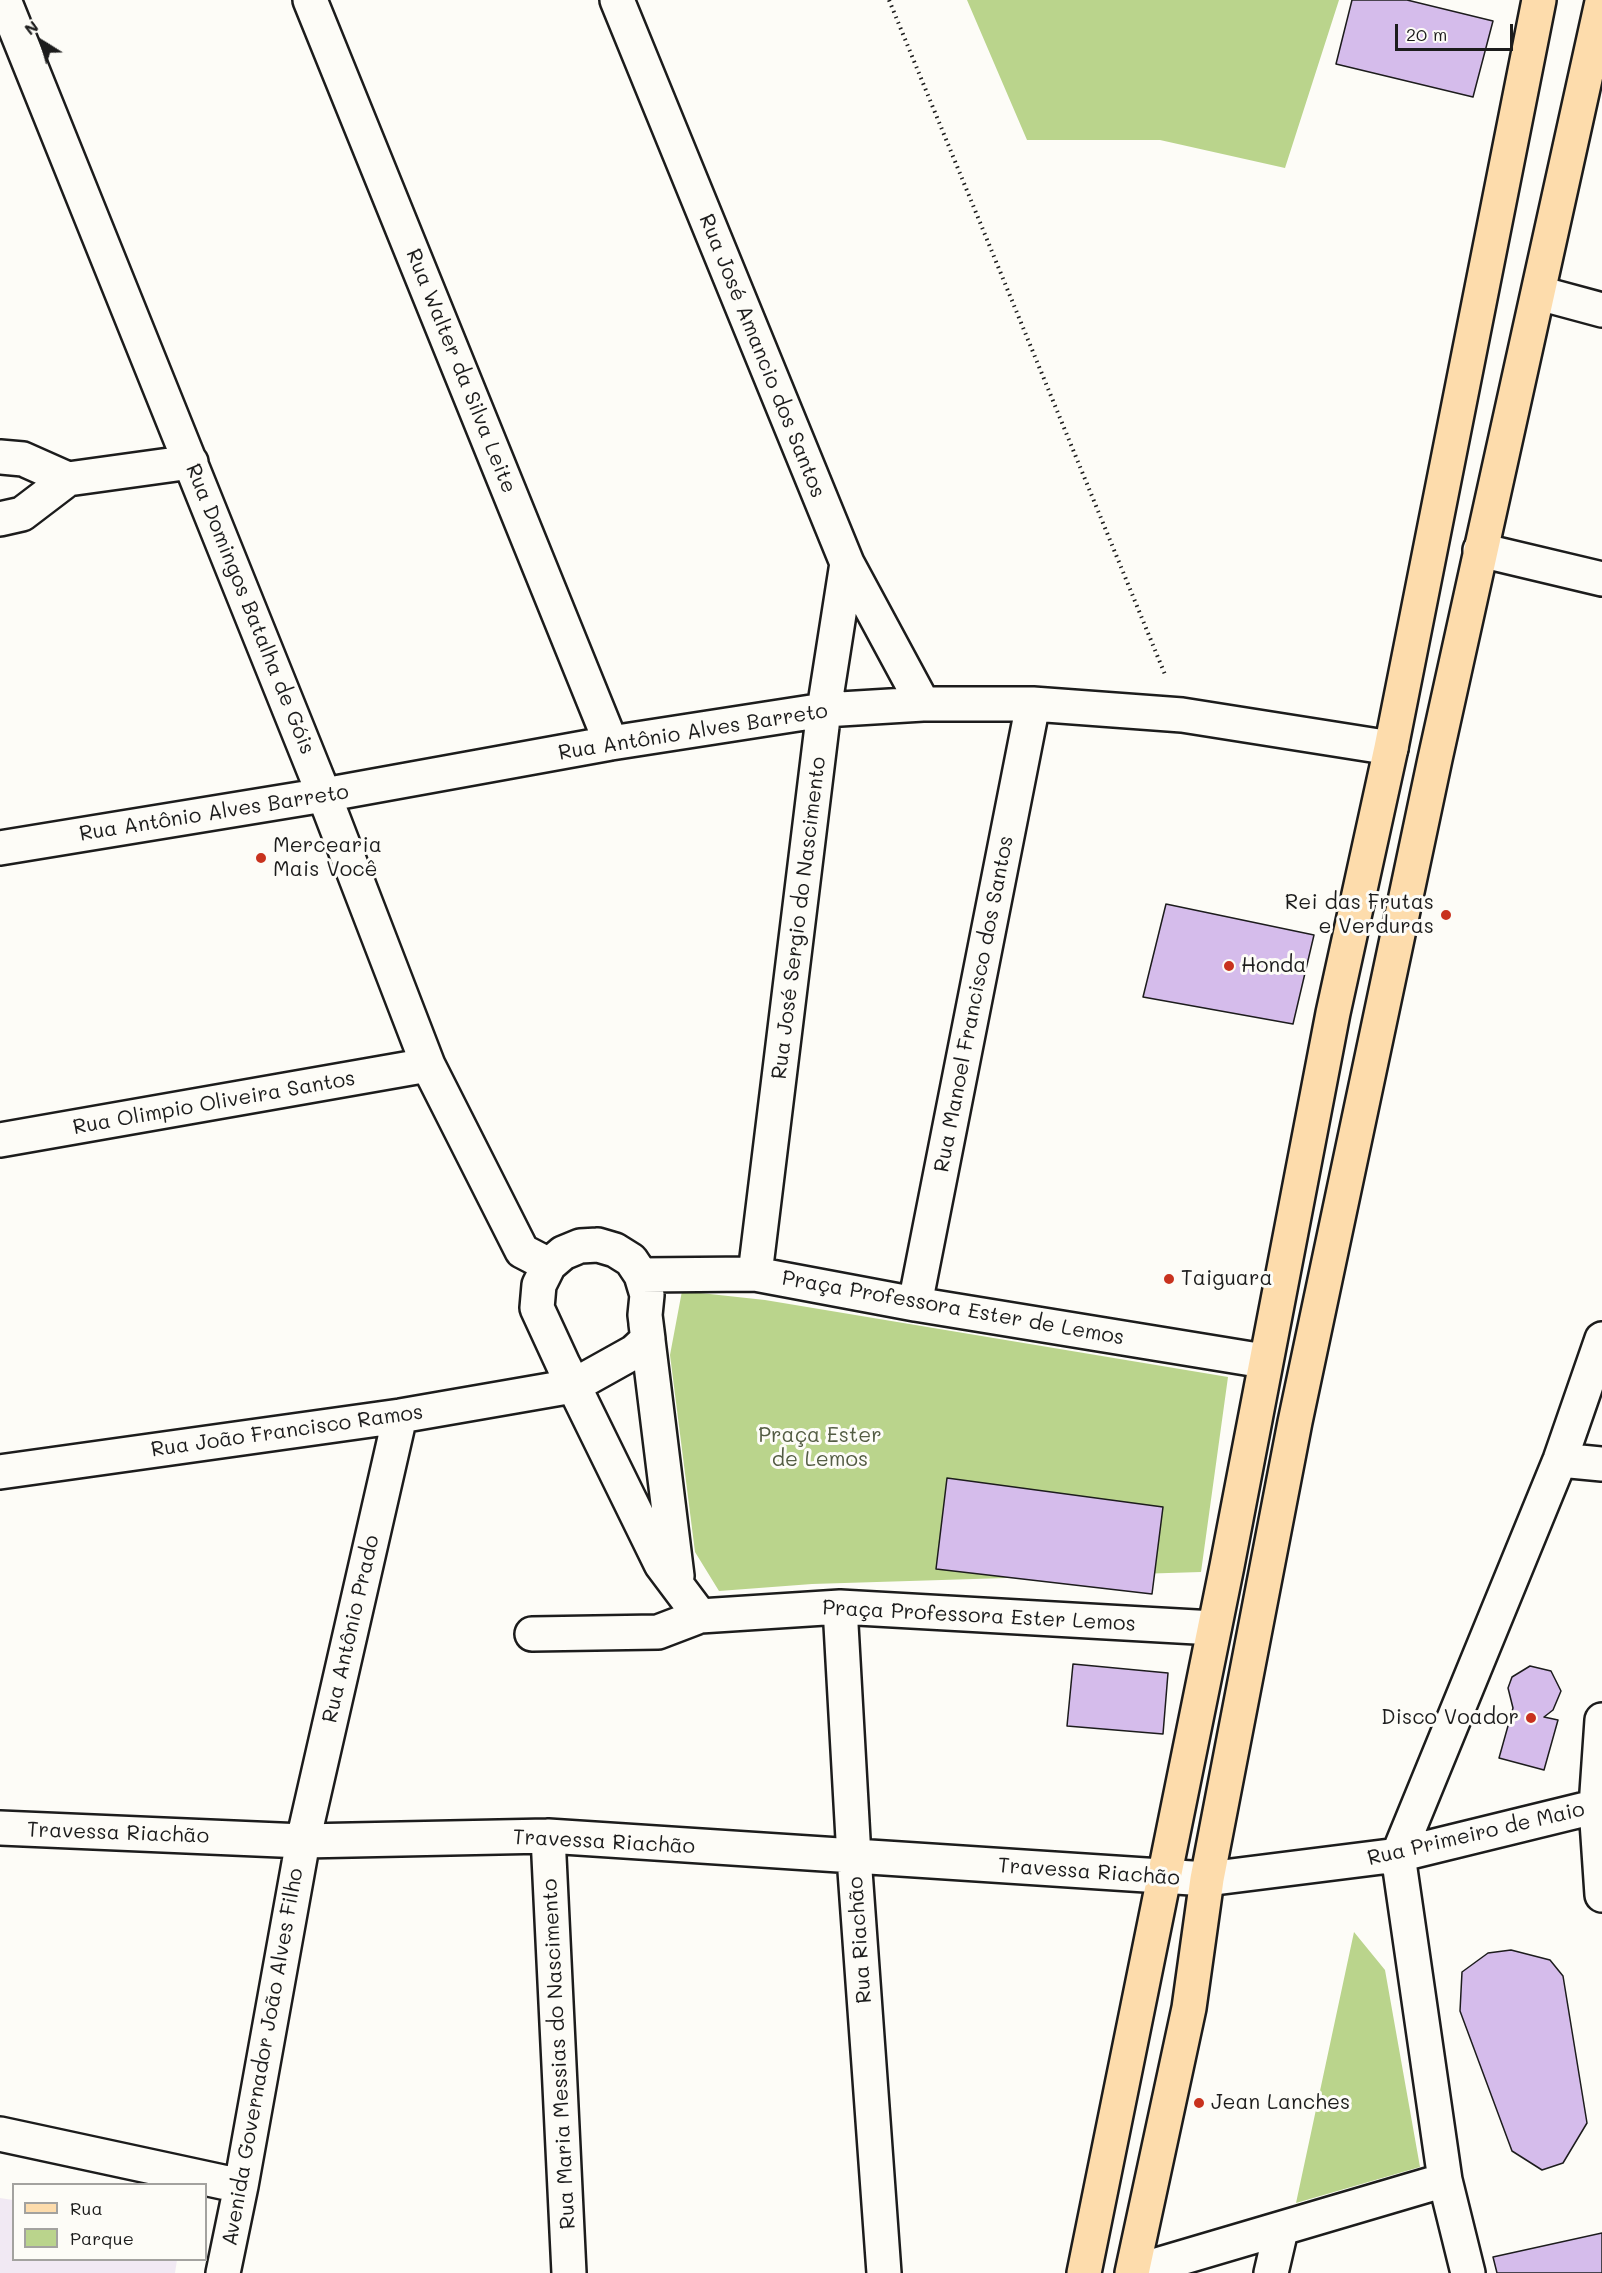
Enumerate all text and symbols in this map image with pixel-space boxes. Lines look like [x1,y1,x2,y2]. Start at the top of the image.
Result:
north arrow [12,12,72,72]
scale bar [1398,12,1516,50]
text: N [20,15,42,39]
text: 20 m [1406,22,1447,46]
street label: Rua José Amancio dos Santos [693,210,831,502]
street label: Rua Walter da Silva Leite [400,245,522,497]
street label: Rua Domingos Batalha de Góis [180,460,320,758]
street label: Rua Antônio Alves Barreto [556,698,830,766]
street label: Rua José Sergio do Nascimento [767,755,831,1081]
street label: Rua Antônio Alves Barreto [77,779,351,847]
place label: Mercearia Mais Você [273,833,382,883]
street label: Rua Manoel Francisco dos Santos [929,834,1019,1174]
marker: Mercearia Mais Você [254,851,268,865]
place label: Rei das Frutas e Verduras [1285,890,1434,940]
marker: Rei das Frutas e Verduras [1439,908,1453,922]
place label: Honda [1241,953,1306,979]
marker: Honda [1222,959,1236,973]
street label: Rua Olimpio Oliveira Santos [71,1066,357,1140]
street label: Praça Professora Ester de Lemos [780,1265,1126,1351]
place label: Taiguara [1181,1266,1273,1292]
marker: Taiguara [1162,1272,1176,1286]
street label: Rua João Francisco Ramos [149,1399,425,1463]
park label: Praça Ester de Lemos [758,1423,882,1473]
street label: Rua Antônio Prado [317,1533,385,1725]
street label: Praça Professora Ester Lemos [822,1595,1136,1637]
place label: Disco Voador [1381,1705,1519,1731]
marker: Disco Voador [1524,1711,1538,1725]
street label: Rua Primeiro de Maio [1365,1797,1587,1871]
street label: Travessa Riachão [26,1817,210,1849]
street label: Travessa Riachão [512,1825,696,1859]
street label: Travessa Riachão [997,1853,1181,1891]
street label: Avenida Governador João Alves Filho [217,1866,309,2248]
street label: Rua Riachão [843,1876,877,2004]
street label: Rua Maria Messias do Nascimento [537,1878,581,2230]
place label: Jean Lanches [1211,2090,1350,2116]
marker: Jean Lanches [1192,2096,1206,2110]
legend [12,2183,207,2261]
text: Rua [70,2196,103,2220]
text: Parque [70,2226,134,2250]

